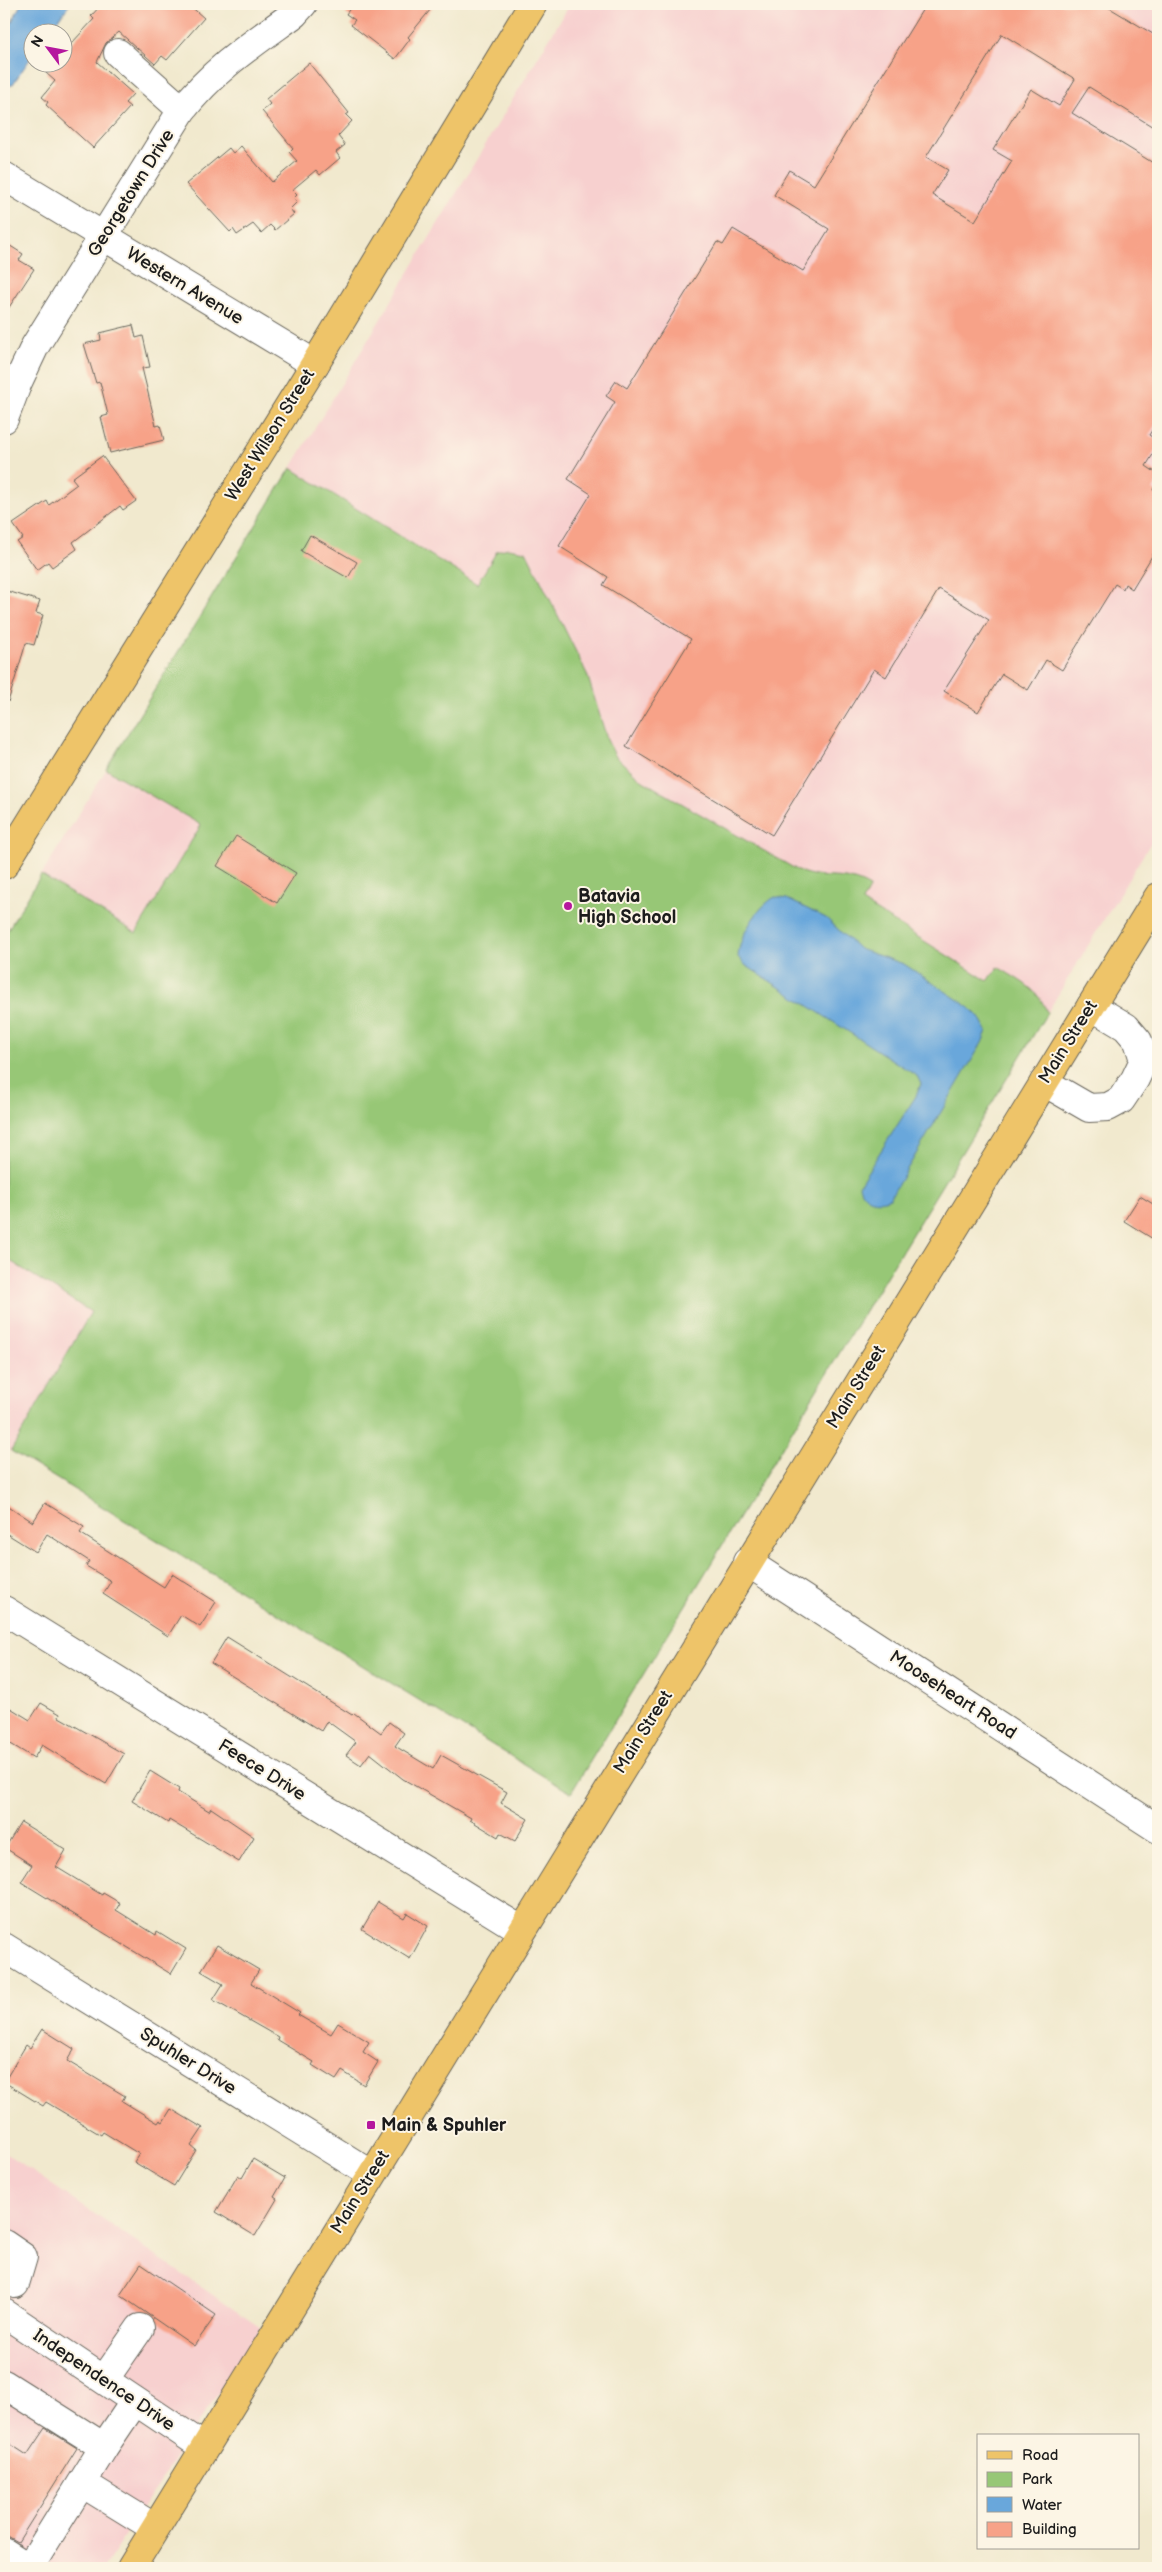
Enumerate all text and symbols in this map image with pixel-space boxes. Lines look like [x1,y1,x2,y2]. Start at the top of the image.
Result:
north arrow [22,22,72,72]
text: N [27,32,47,50]
street label: Georgetown Drive [83,125,179,261]
street label: Western Avenue [123,243,247,329]
street label: West Wilson Street [221,365,319,505]
place label: Batavia High School [578,886,676,928]
marker: Batavia High School [562,900,574,912]
street label: Main Street [1034,996,1102,1087]
street label: Main Street [822,1341,890,1432]
street label: Mooseheart Road [886,1646,1020,1744]
street label: Main Street [609,1686,677,1777]
street label: Feece Drive [214,1735,310,1805]
street label: Spuhler Drive [136,2023,240,2099]
place label: Main & Spuhler [381,2115,507,2136]
marker: Main & Spuhler [365,2119,377,2131]
street label: Main Street [326,2146,394,2237]
street label: Independence Drive [29,2325,179,2435]
legend [977,2434,1140,2550]
text: Road [1022,2446,1058,2465]
text: Park [1022,2470,1053,2489]
text: Water [1022,2496,1062,2515]
text: Building [1022,2520,1077,2539]

